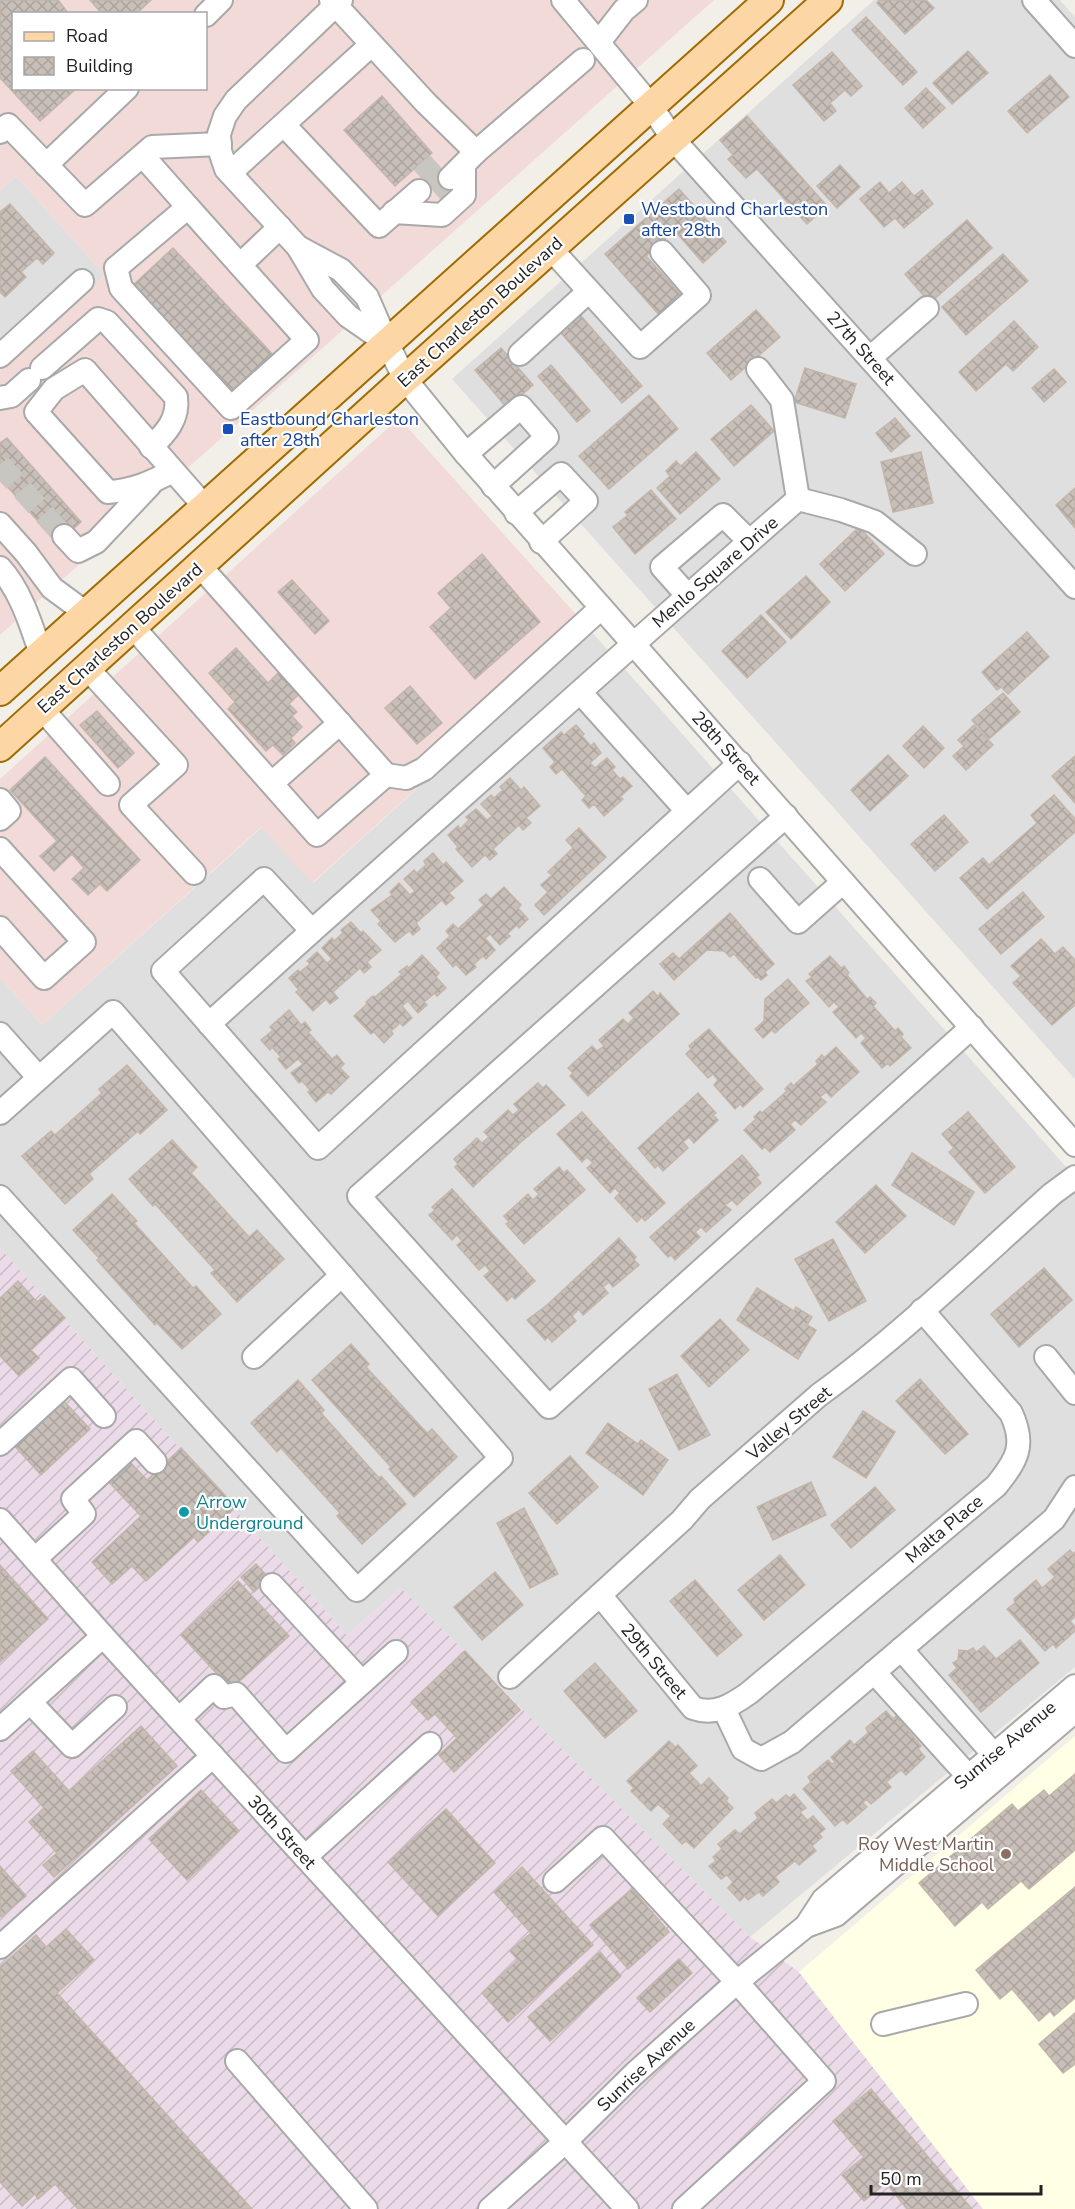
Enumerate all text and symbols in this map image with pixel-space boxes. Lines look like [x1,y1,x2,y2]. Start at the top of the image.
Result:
legend [12,12,207,90]
text: Road [66,24,108,48]
text: Building [66,54,133,78]
place label: Westbound Charleston after 28th [641,197,828,242]
marker: Westbound Charleston after 28th [622,212,636,226]
street label: East Charleston Boulevard [392,231,568,393]
street label: 27th Street [821,306,901,391]
place label: Eastbound Charleston after 28th [240,407,419,452]
marker: Eastbound Charleston after 28th [221,422,235,436]
street label: Menlo Square Drive [647,511,783,633]
street label: East Charleston Boulevard [32,557,208,719]
street label: 28th Street [686,706,766,791]
street label: Valley Street [741,1380,837,1466]
street label: Malta Place [900,1489,988,1569]
place label: Arrow Underground [196,1490,303,1535]
marker: Arrow Underground [177,1505,191,1519]
street label: 29th Street [615,1618,693,1704]
street label: Sunrise Avenue [949,1695,1061,1795]
street label: 30th Street [242,1790,322,1875]
place label: Roy West Martin Middle School [858,1832,995,1877]
marker: Roy West Martin Middle School [999,1847,1013,1861]
street label: Sunrise Avenue [592,2013,700,2117]
scale bar [871,2158,1040,2196]
text: 50 m [880,2167,922,2191]

